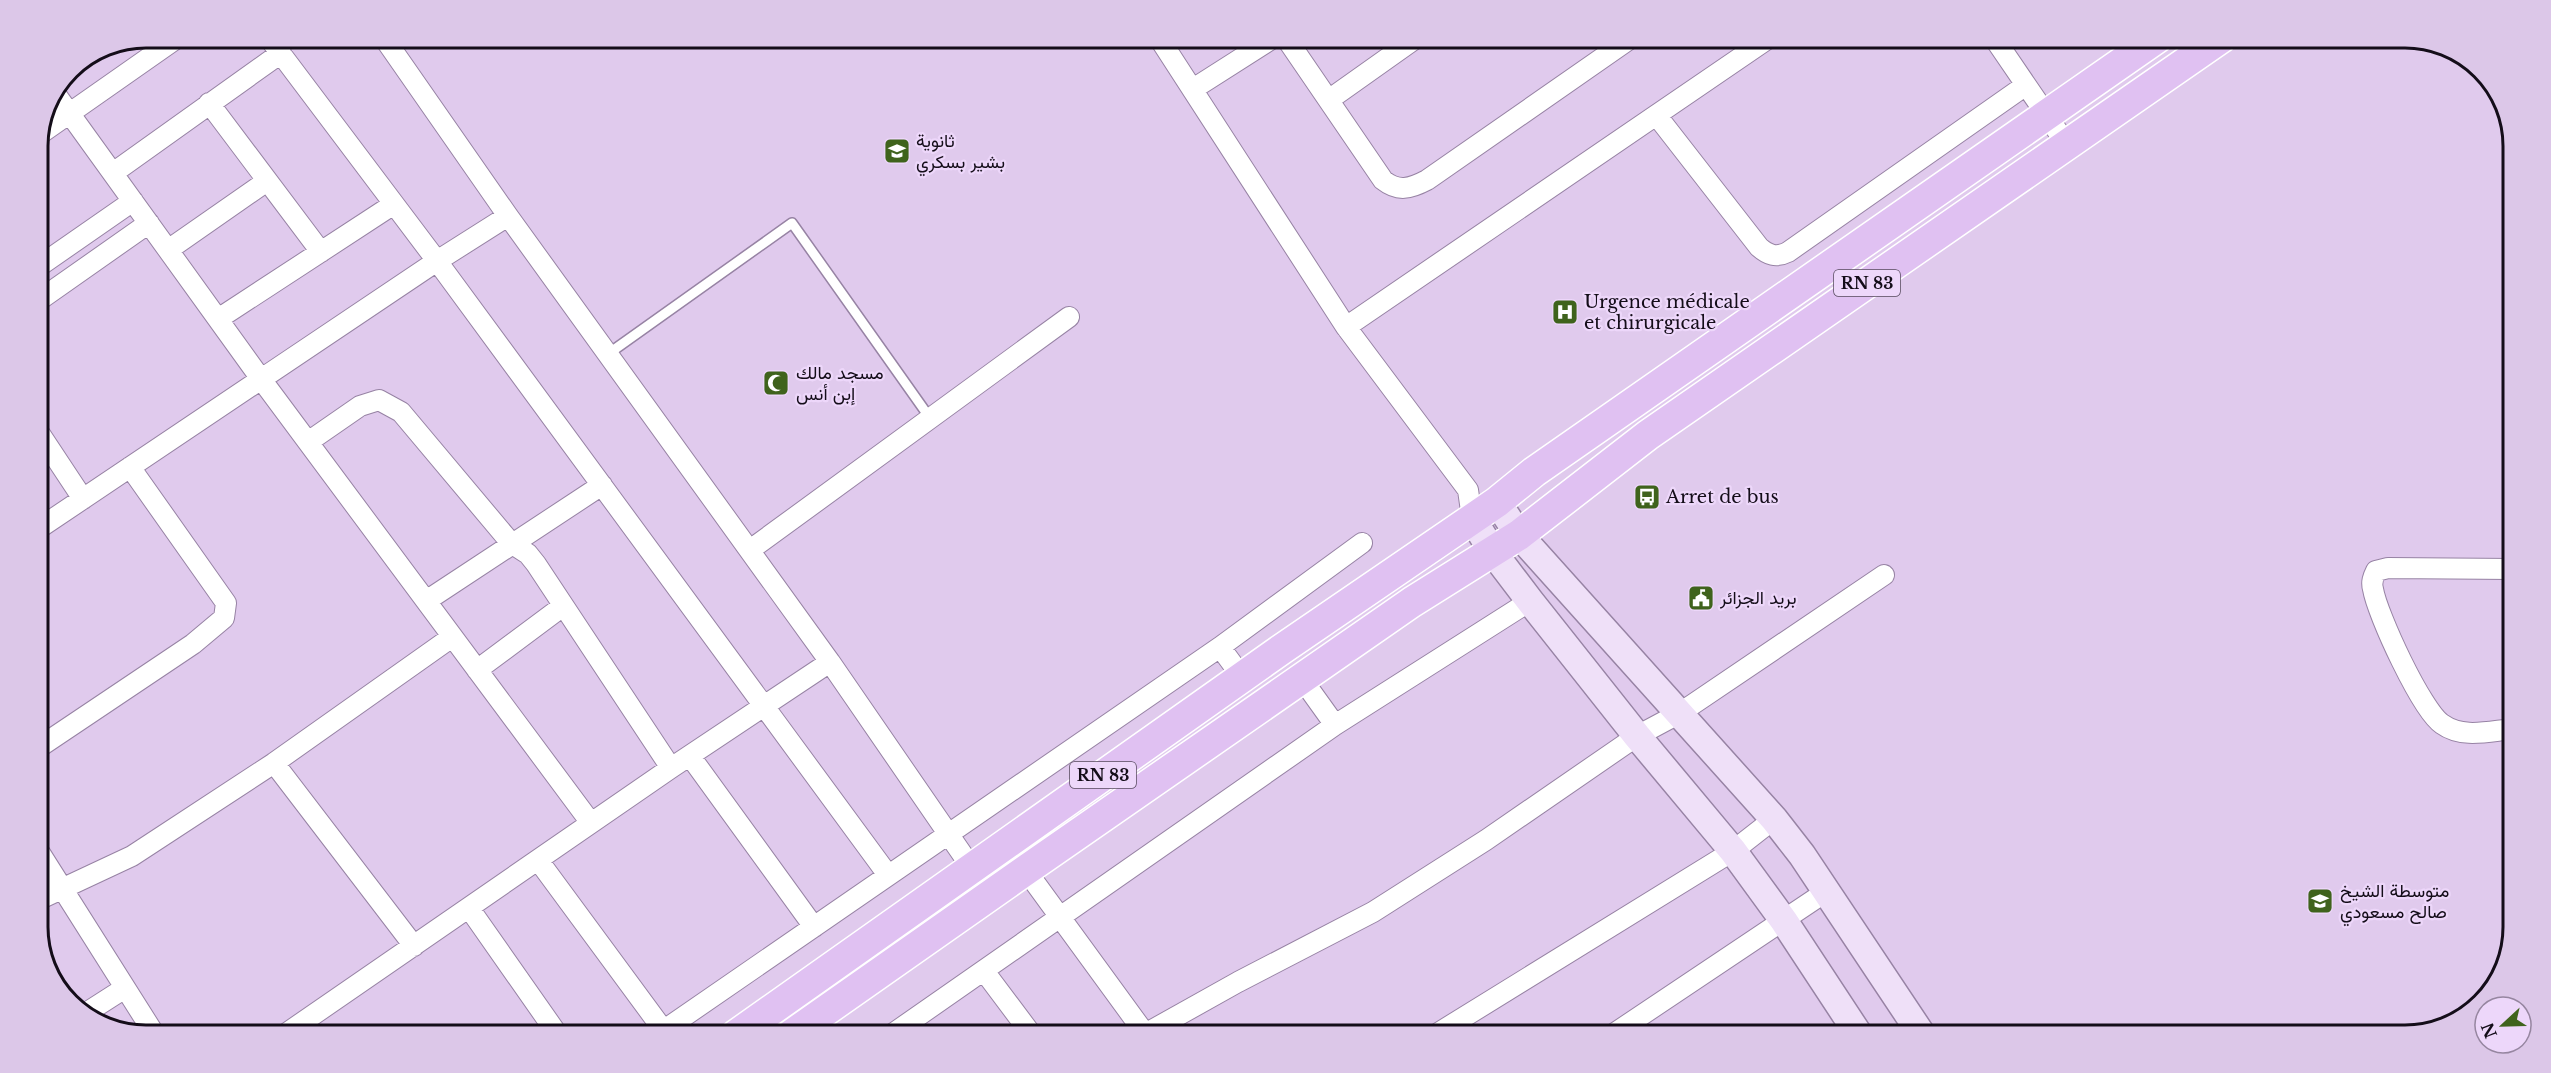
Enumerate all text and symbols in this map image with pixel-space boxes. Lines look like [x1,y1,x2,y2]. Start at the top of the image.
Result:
place label: ثانوية بشير بسكري [916,130,1005,177]
school or university icon: ثانوية بشير بسكري [882,136,912,166]
road number: RN 83 [1834,270,1900,296]
place label: Urgence médicale et chirurgicale [1584,291,1750,334]
hospital icon: Urgence médicale et chirurgicale [1550,297,1580,327]
place label: مسجد مالك إبن أنس [796,362,884,406]
mosque icon: مسجد مالك إبن أنس [761,368,791,398]
bus stop icon: Arret de bus [1632,482,1662,512]
place label: Arret de bus [1665,486,1779,508]
public building icon: بريد الجزائر [1686,583,1716,613]
place label: بريد الجزائر [1719,587,1797,609]
road number: RN 83 [1070,762,1136,788]
place label: متوسطة الشيخ صالح مسعودي [2340,880,2449,927]
school or university icon: متوسطة الشيخ صالح مسعودي [2305,886,2335,916]
north arrow [2473,995,2533,1055]
text: N [2477,1020,2501,1041]

